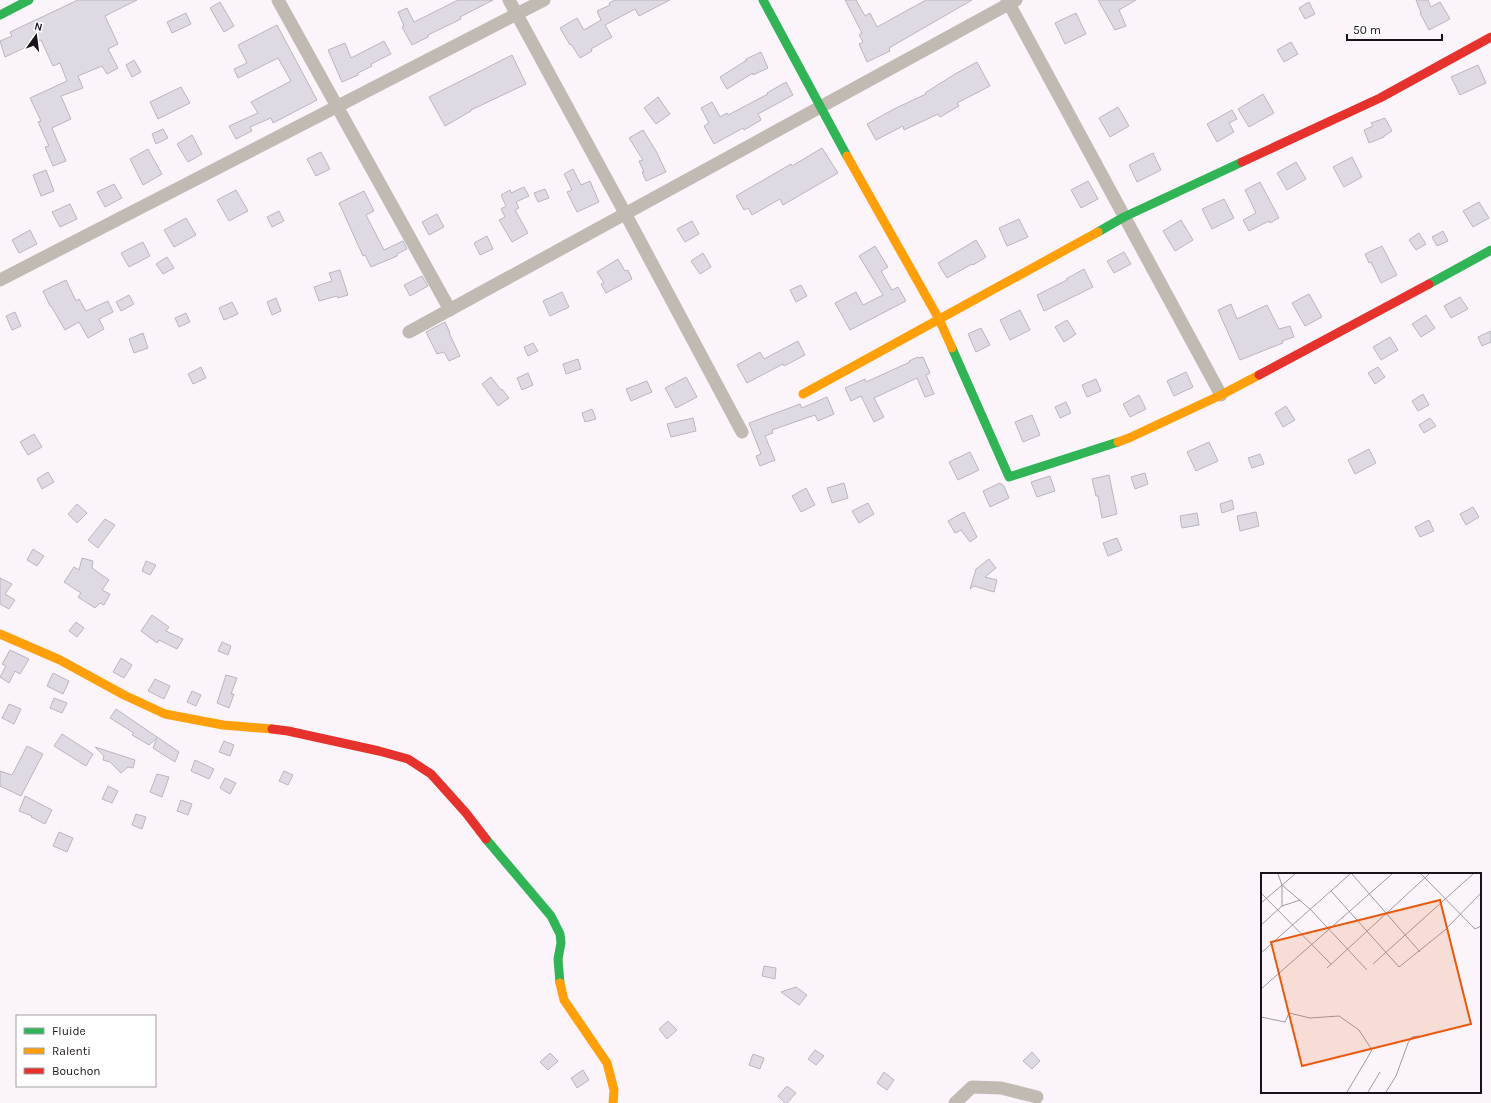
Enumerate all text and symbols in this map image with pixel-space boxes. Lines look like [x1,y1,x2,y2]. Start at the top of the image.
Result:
north arrow [16,16,56,56]
scale bar [1347,16,1442,42]
text: N [33,20,44,34]
text: 50 m [1353,23,1381,37]
inset map [1261,873,1481,1093]
legend [16,1015,156,1087]
text: Fluide [52,1024,86,1038]
text: Ralenti [52,1044,91,1058]
text: Bouchon [52,1064,101,1078]

